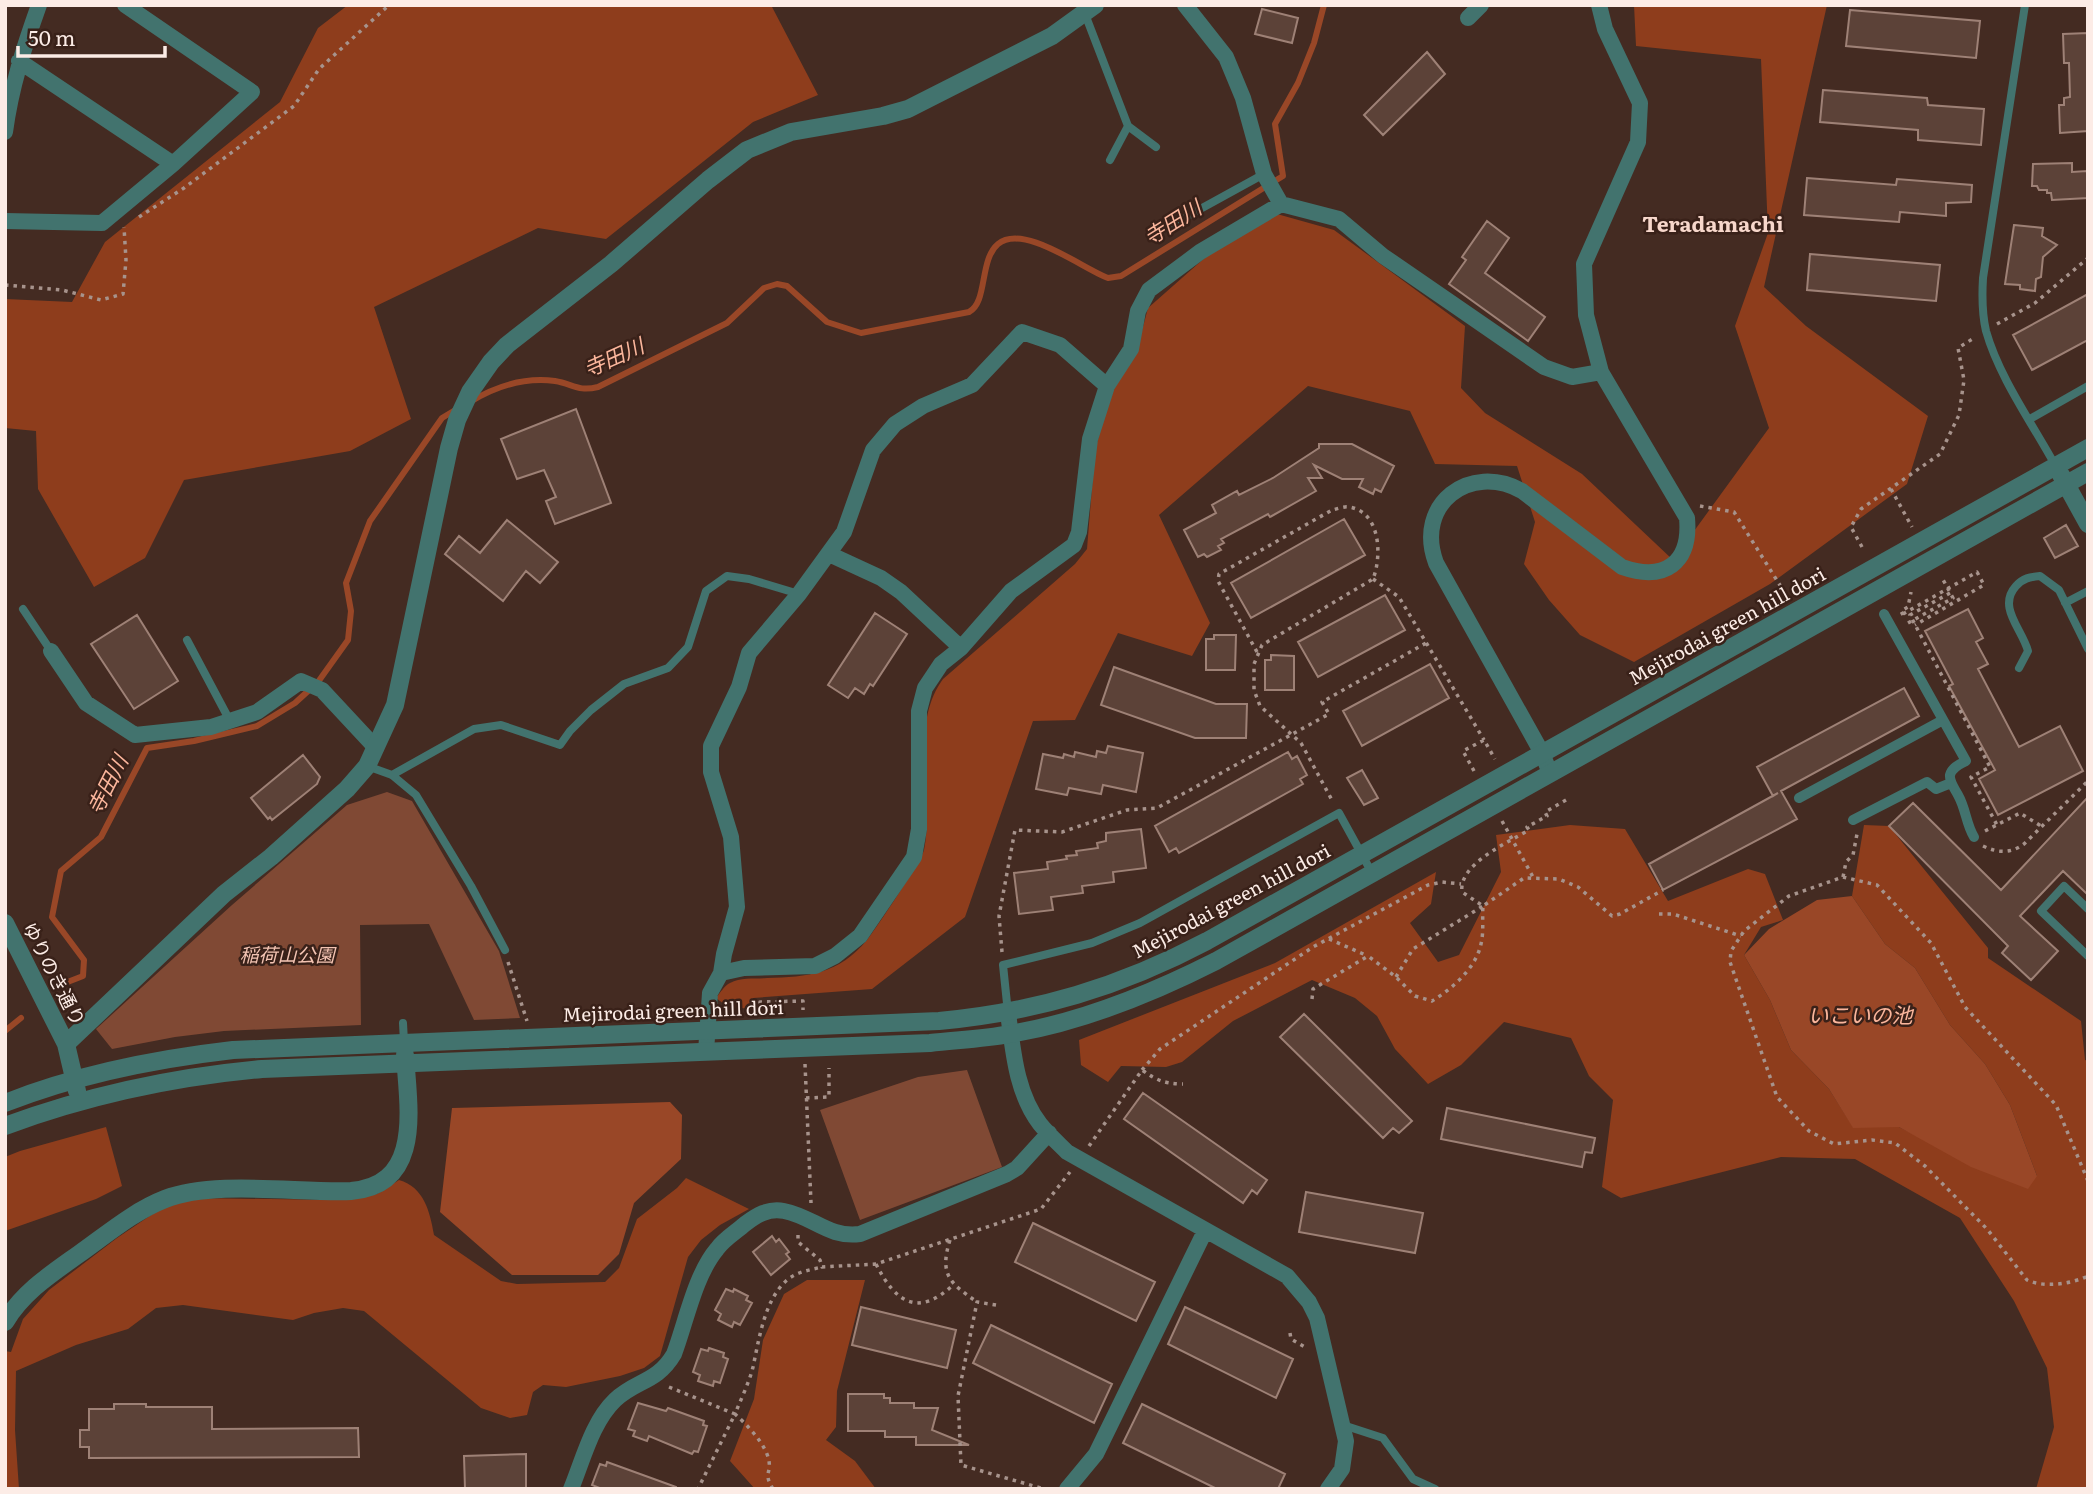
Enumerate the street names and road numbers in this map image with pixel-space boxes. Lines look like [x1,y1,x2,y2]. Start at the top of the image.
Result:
street label: Mejirodai green hill dori [1623,559,1830,691]
street label: Mejirodai green hill dori [1126,836,1335,964]
street label: ゆりのき通り [17,917,93,1030]
street label: Mejirodai green hill dori [562,992,784,1028]

